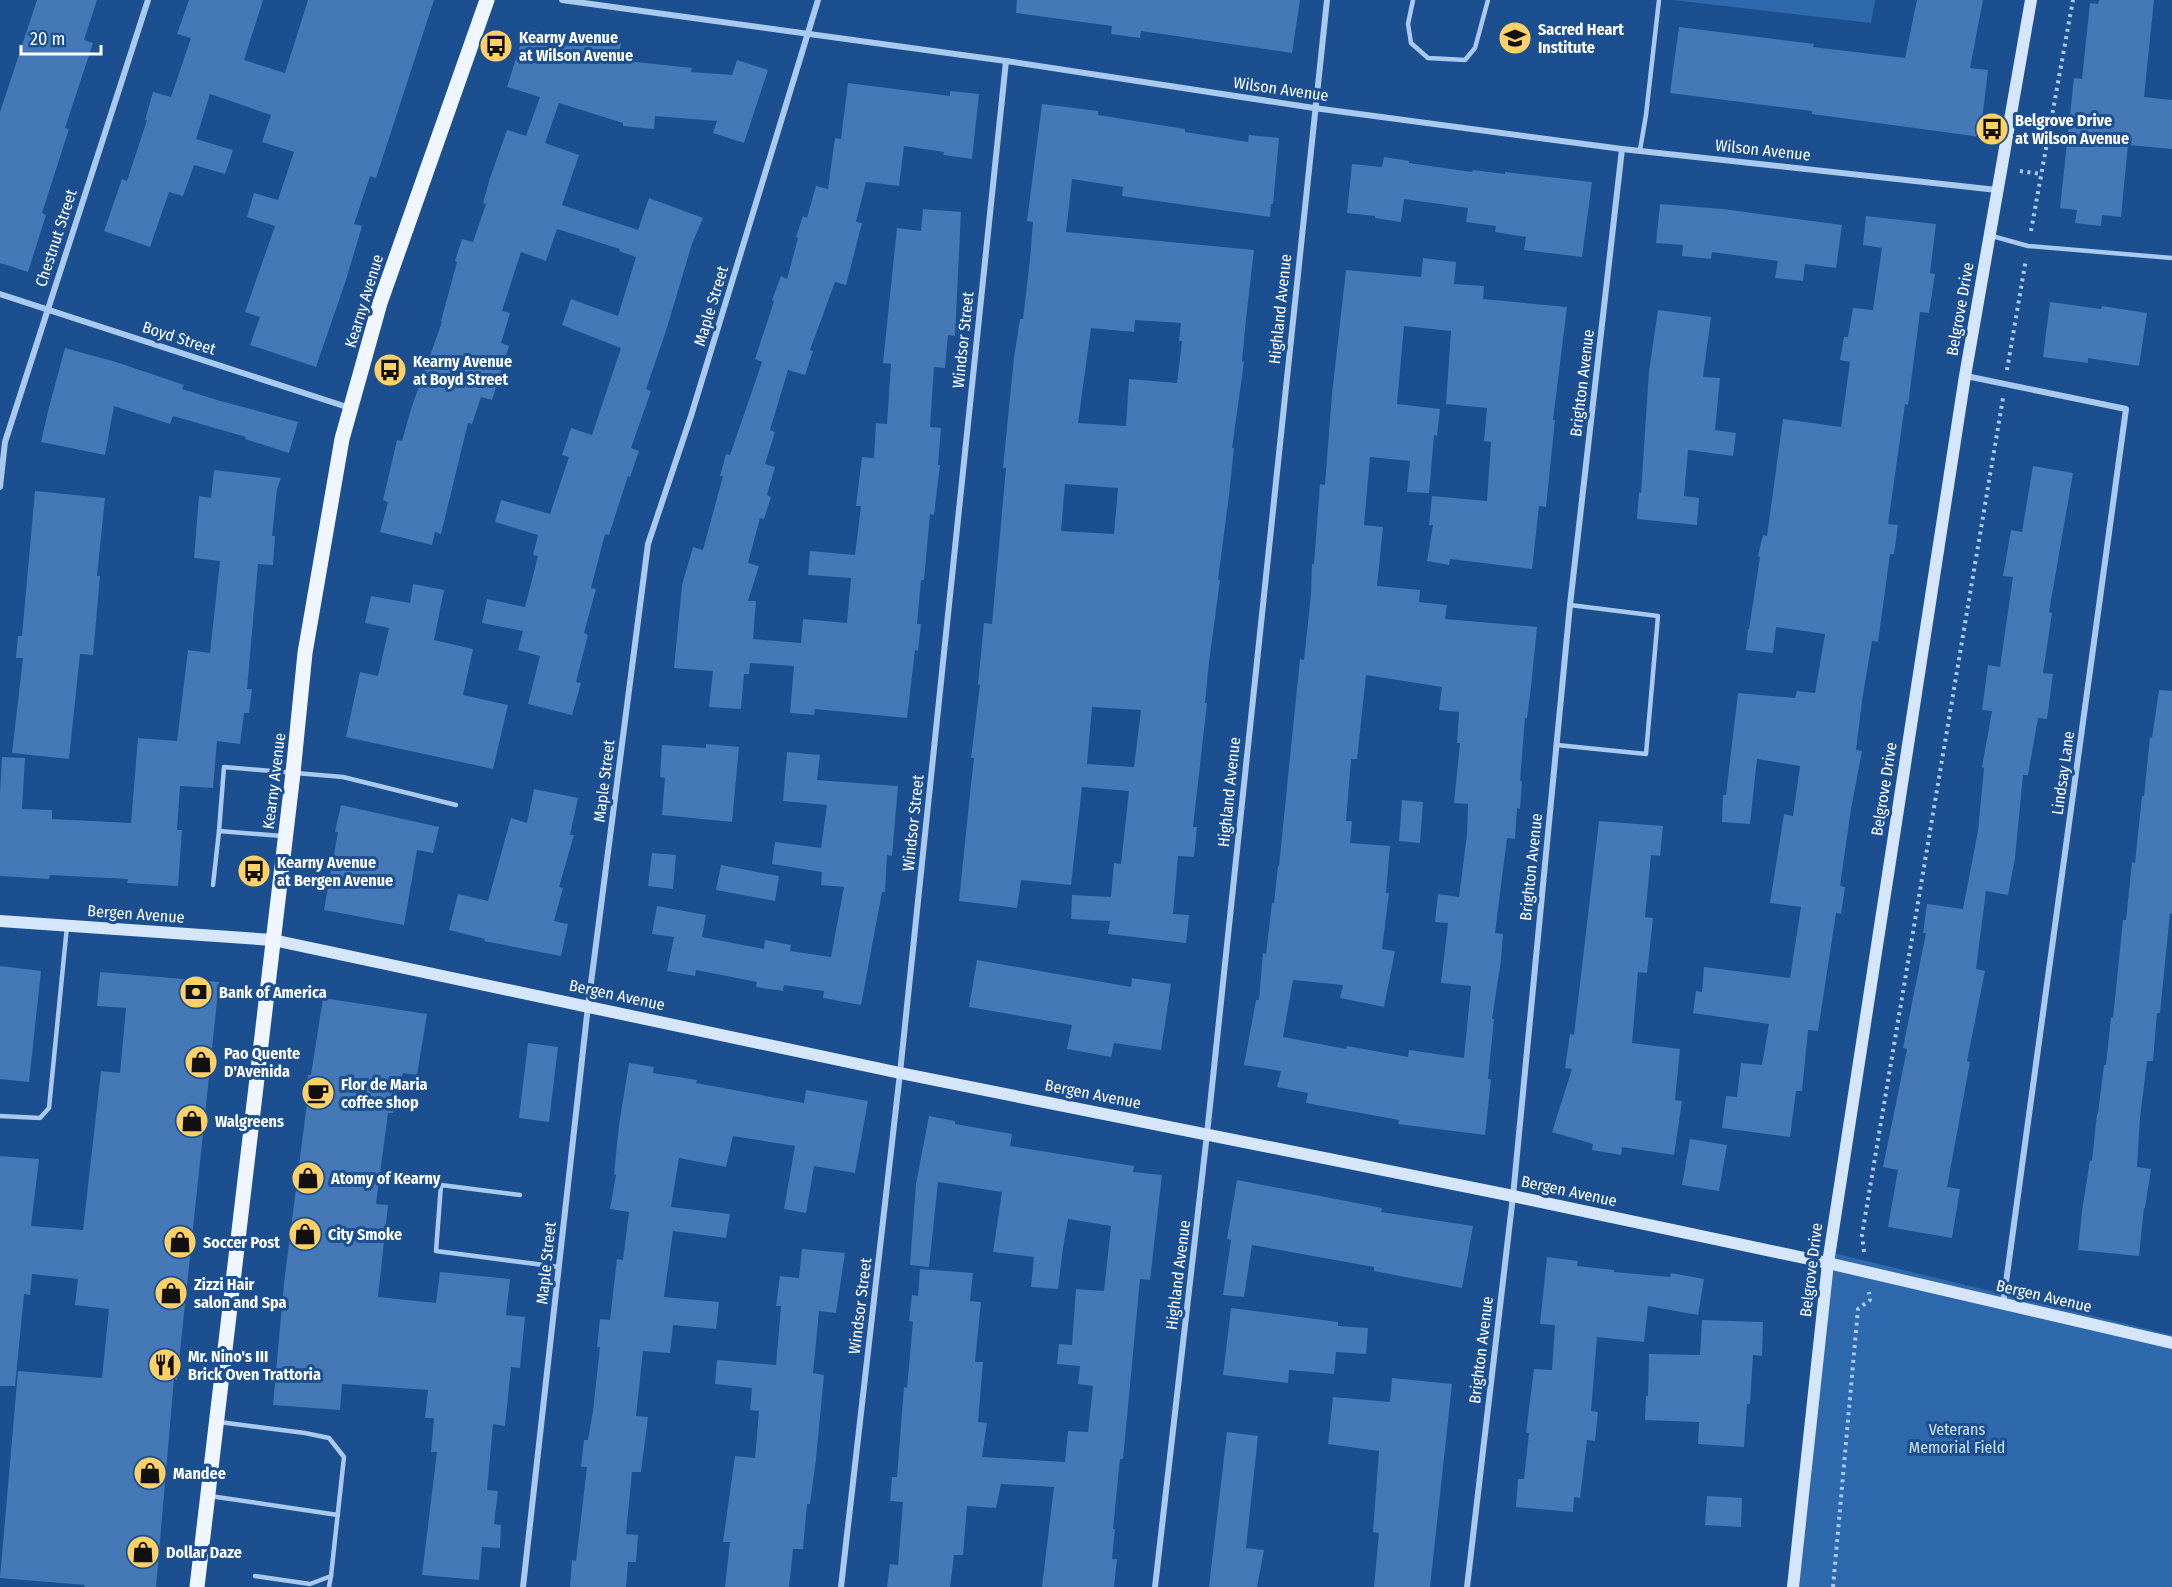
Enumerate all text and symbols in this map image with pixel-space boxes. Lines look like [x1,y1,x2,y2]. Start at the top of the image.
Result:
scale bar [21,18,100,56]
school or university icon: Sacred Heart Institute [1497,20,1533,56]
place label: Sacred Heart Institute [1538,20,1624,57]
text: 20 m [30,28,65,50]
bus stop icon: Kearny Avenue at Wilson Avenue [478,28,514,64]
place label: Kearny Avenue at Wilson Avenue [519,28,633,65]
street label: Wilson Avenue [1232,73,1330,105]
bus stop icon: Belgrove Drive at Wilson Avenue [1974,111,2010,147]
place label: Belgrove Drive at Wilson Avenue [2015,111,2129,148]
street label: Wilson Avenue [1714,136,1812,164]
street label: Chestnut Street [31,186,81,289]
street label: Kearny Avenue [341,252,387,350]
street label: Highland Avenue [1265,253,1295,365]
street label: Belgrove Drive [1942,261,1978,357]
street label: Maple Street [690,263,732,348]
street label: Windsor Street [948,290,978,389]
street label: Boyd Street [140,317,219,359]
street label: Brighton Avenue [1566,328,1598,438]
bus stop icon: Kearny Avenue at Boyd Street [372,352,408,388]
place label: Kearny Avenue at Boyd Street [413,352,512,389]
street label: Lindsay Lane [2048,730,2078,816]
street label: Kearny Avenue [259,732,289,830]
street label: Highland Avenue [1214,736,1244,848]
street label: Maple Street [590,738,619,823]
street label: Belgrove Drive [1867,741,1901,837]
street label: Windsor Street [898,773,928,872]
street label: Brighton Avenue [1516,812,1546,922]
bus stop icon: Kearny Avenue at Bergen Avenue [236,853,272,889]
place label: Kearny Avenue at Bergen Avenue [277,853,393,890]
street label: Bergen Avenue [87,901,185,927]
bank icon: Bank of America [178,974,214,1010]
street label: Bergen Avenue [567,976,667,1014]
place label: Bank of America [219,983,327,1002]
shop icon: Pao Quente D'Avenida [183,1044,219,1080]
place label: Pao Quente D'Avenida [224,1044,300,1081]
cafe icon: Flor de Maria coffee shop [300,1075,336,1111]
place label: Flor de Maria coffee shop [341,1075,428,1112]
street label: Bergen Avenue [1043,1075,1143,1113]
shop icon: Walgreens [174,1103,210,1139]
place label: Walgreens [215,1112,284,1131]
shop icon: Atomy of Kearny [290,1160,326,1196]
place label: Atomy of Kearny [330,1169,441,1188]
street label: Bergen Avenue [1519,1172,1619,1210]
shop icon: City Smoke [287,1216,323,1252]
street label: Highland Avenue [1162,1219,1194,1331]
street label: Maple Street [532,1220,560,1305]
street label: Belgrove Drive [1796,1222,1826,1318]
shop icon: Soccer Post [162,1224,198,1260]
place label: City Smoke [328,1225,402,1244]
place label: Soccer Post [203,1233,280,1252]
street label: Windsor Street [845,1256,875,1355]
shop icon: Zizzi Hair salon and Spa [153,1275,189,1311]
place label: Zizzi Hair salon and Spa [194,1275,287,1312]
street label: Bergen Avenue [1994,1276,2094,1316]
street label: Brighton Avenue [1465,1295,1497,1405]
restaurant icon: Mr. Nino's III Brick Oven Trattoria [147,1347,183,1383]
place label: Mr. Nino's III Brick Oven Trattoria [188,1347,321,1384]
park label: Veterans Memorial Field [1909,1420,2005,1457]
shop icon: Mandee [132,1455,168,1491]
place label: Mandee [173,1464,226,1483]
shop icon: Dollar Daze [125,1534,161,1570]
place label: Dollar Daze [166,1543,242,1562]

